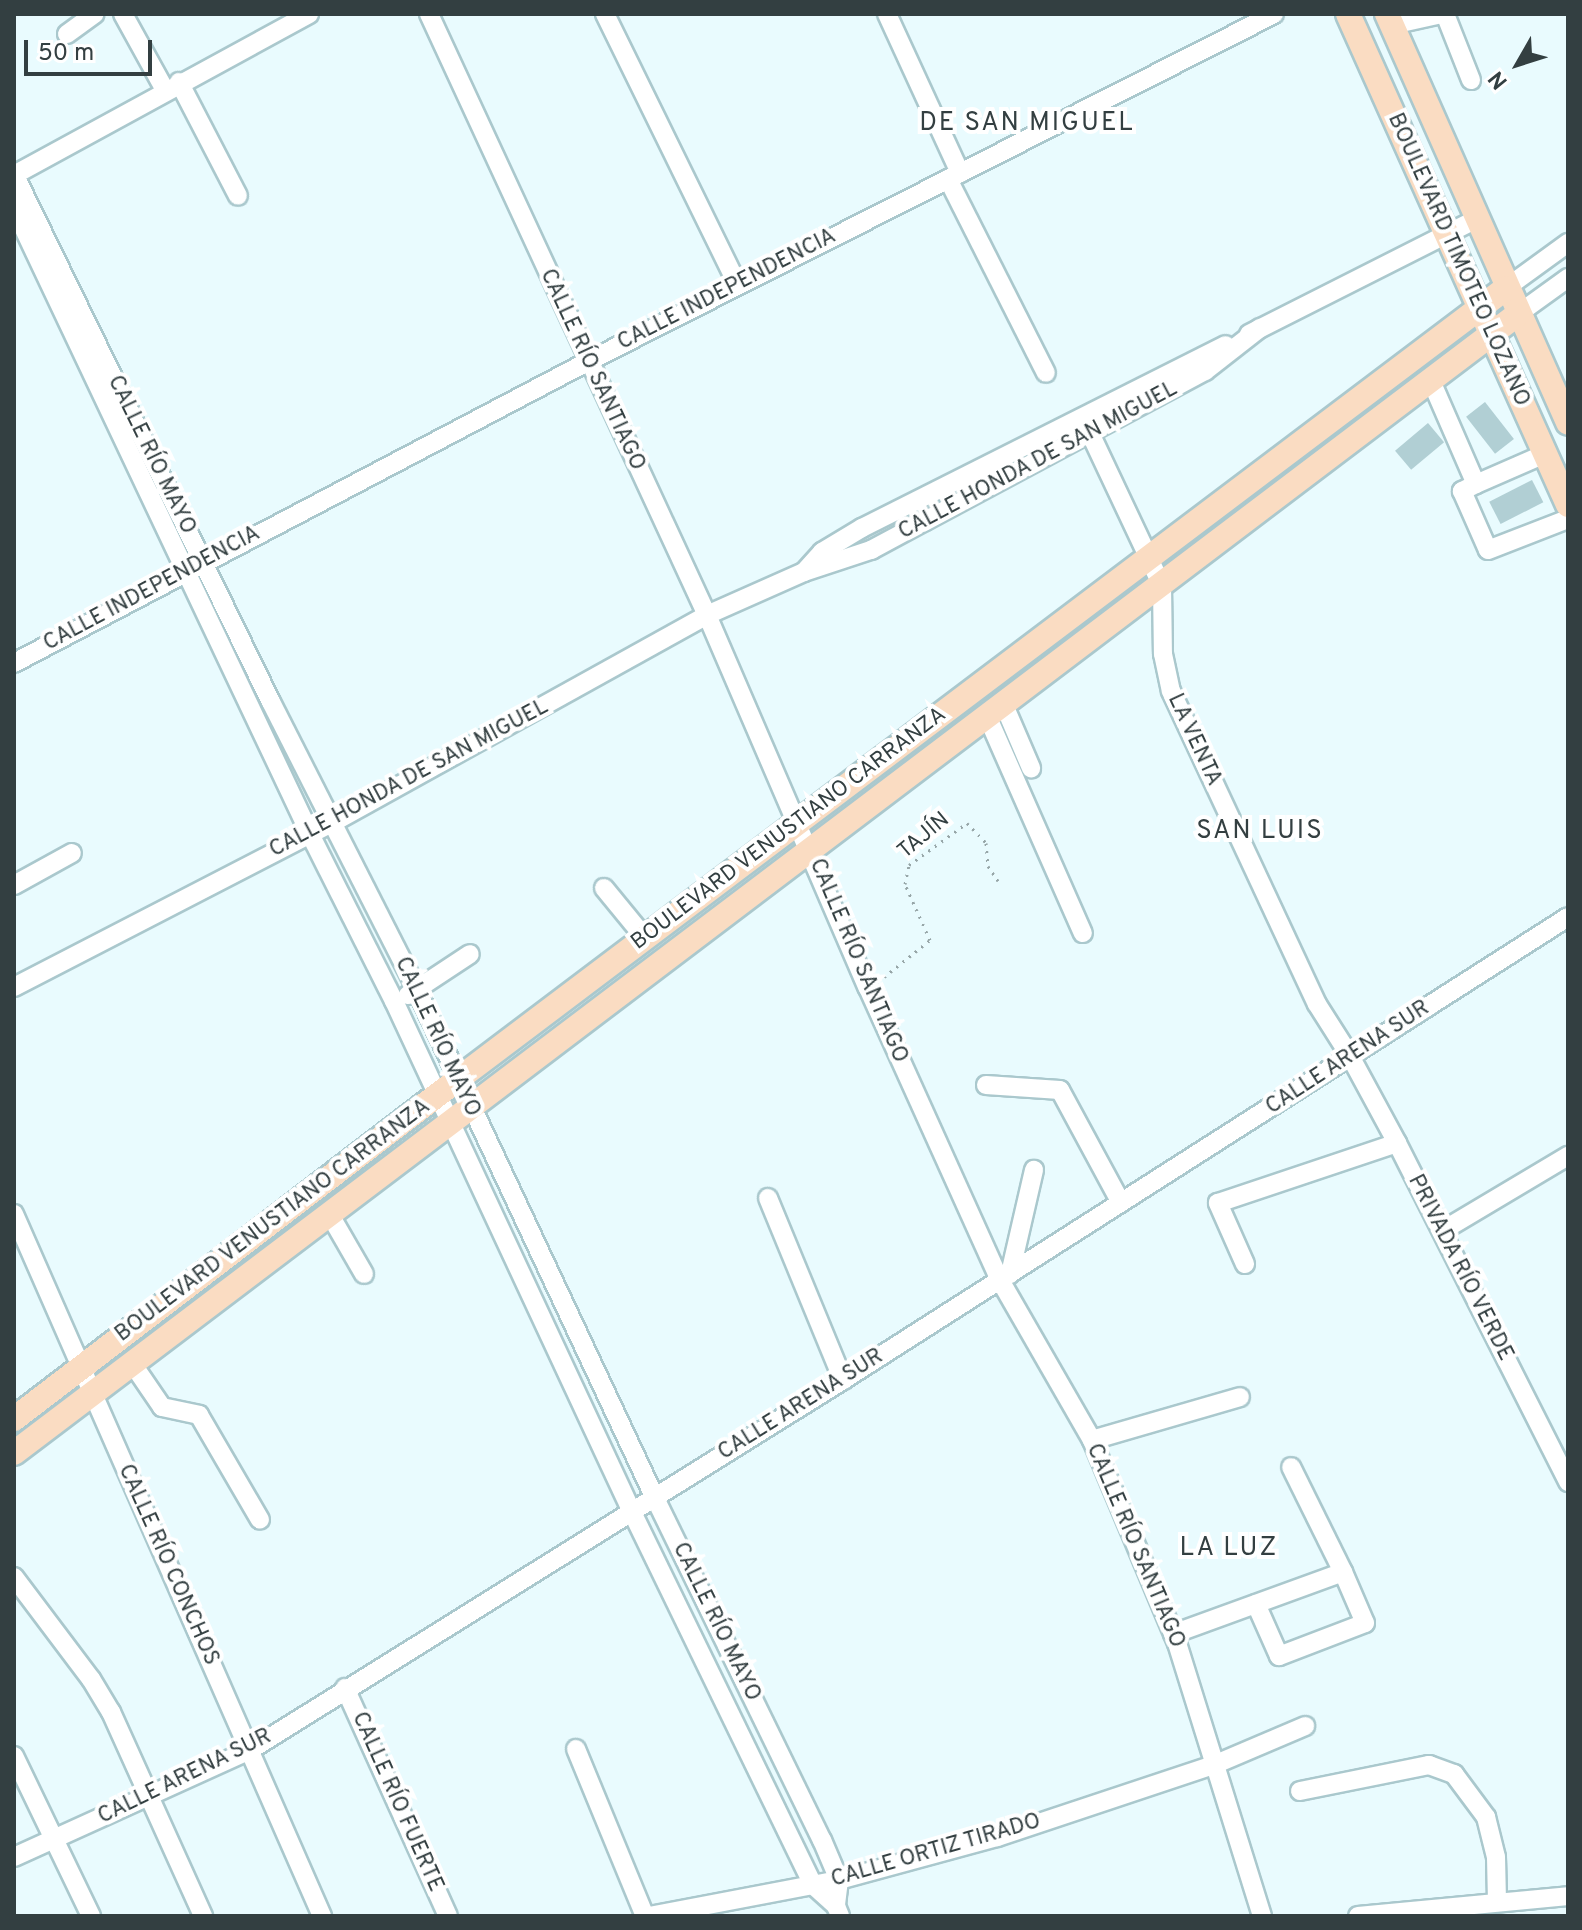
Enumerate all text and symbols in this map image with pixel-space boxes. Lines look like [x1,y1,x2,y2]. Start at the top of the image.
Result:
scale bar [28,24,156,74]
north arrow [1478,24,1558,104]
text: 50 m [38,39,94,69]
text: N [1484,65,1514,94]
district label: DE SAN MIGUEL [919,108,1135,140]
street label: BOULEVARD TIMOTEO LOZANO [1381,109,1535,411]
street label: CALLE INDEPENDENCIA [613,223,841,357]
street label: CALLE RÍO SANTIAGO [534,265,650,475]
street label: CALLE RÍO MAYO [101,371,201,539]
street label: CALLE HONDA DE SAN MIGUEL [894,376,1182,546]
street label: CALLE INDEPENDENCIA [39,521,265,657]
street label: LA VENTA [1161,689,1227,791]
street label: CALLE HONDA DE SAN MIGUEL [265,694,553,864]
street label: BOULEVARD VENUSTIANO CARRANZA [626,702,952,956]
street label: TAJÍN [893,807,955,865]
district label: SAN LUIS [1196,816,1324,848]
street label: CALLE RÍO SANTIAGO [803,855,913,1067]
street label: CALLE RÍO MAYO [388,953,486,1121]
street label: CALLE ARENA SUR [1260,995,1436,1121]
street label: BOULEVARD VENUSTIANO CARRANZA [110,1094,436,1348]
street label: PRIVADA RÍO VERDE [1401,1170,1519,1366]
street label: CALLE ARENA SUR [713,1343,889,1467]
street label: CALLE RÍO SANTIAGO [1080,1440,1190,1652]
street label: CALLE RÍO CONCHOS [112,1460,224,1670]
district label: LA LUZ [1179,1533,1279,1565]
street label: CALLE RÍO MAYO [666,1538,766,1706]
street label: CALLE RÍO FUERTE [346,1708,448,1896]
street label: CALLE ARENA SUR [93,1723,277,1831]
street label: CALLE ORTIZ TIRADO [828,1808,1044,1894]

